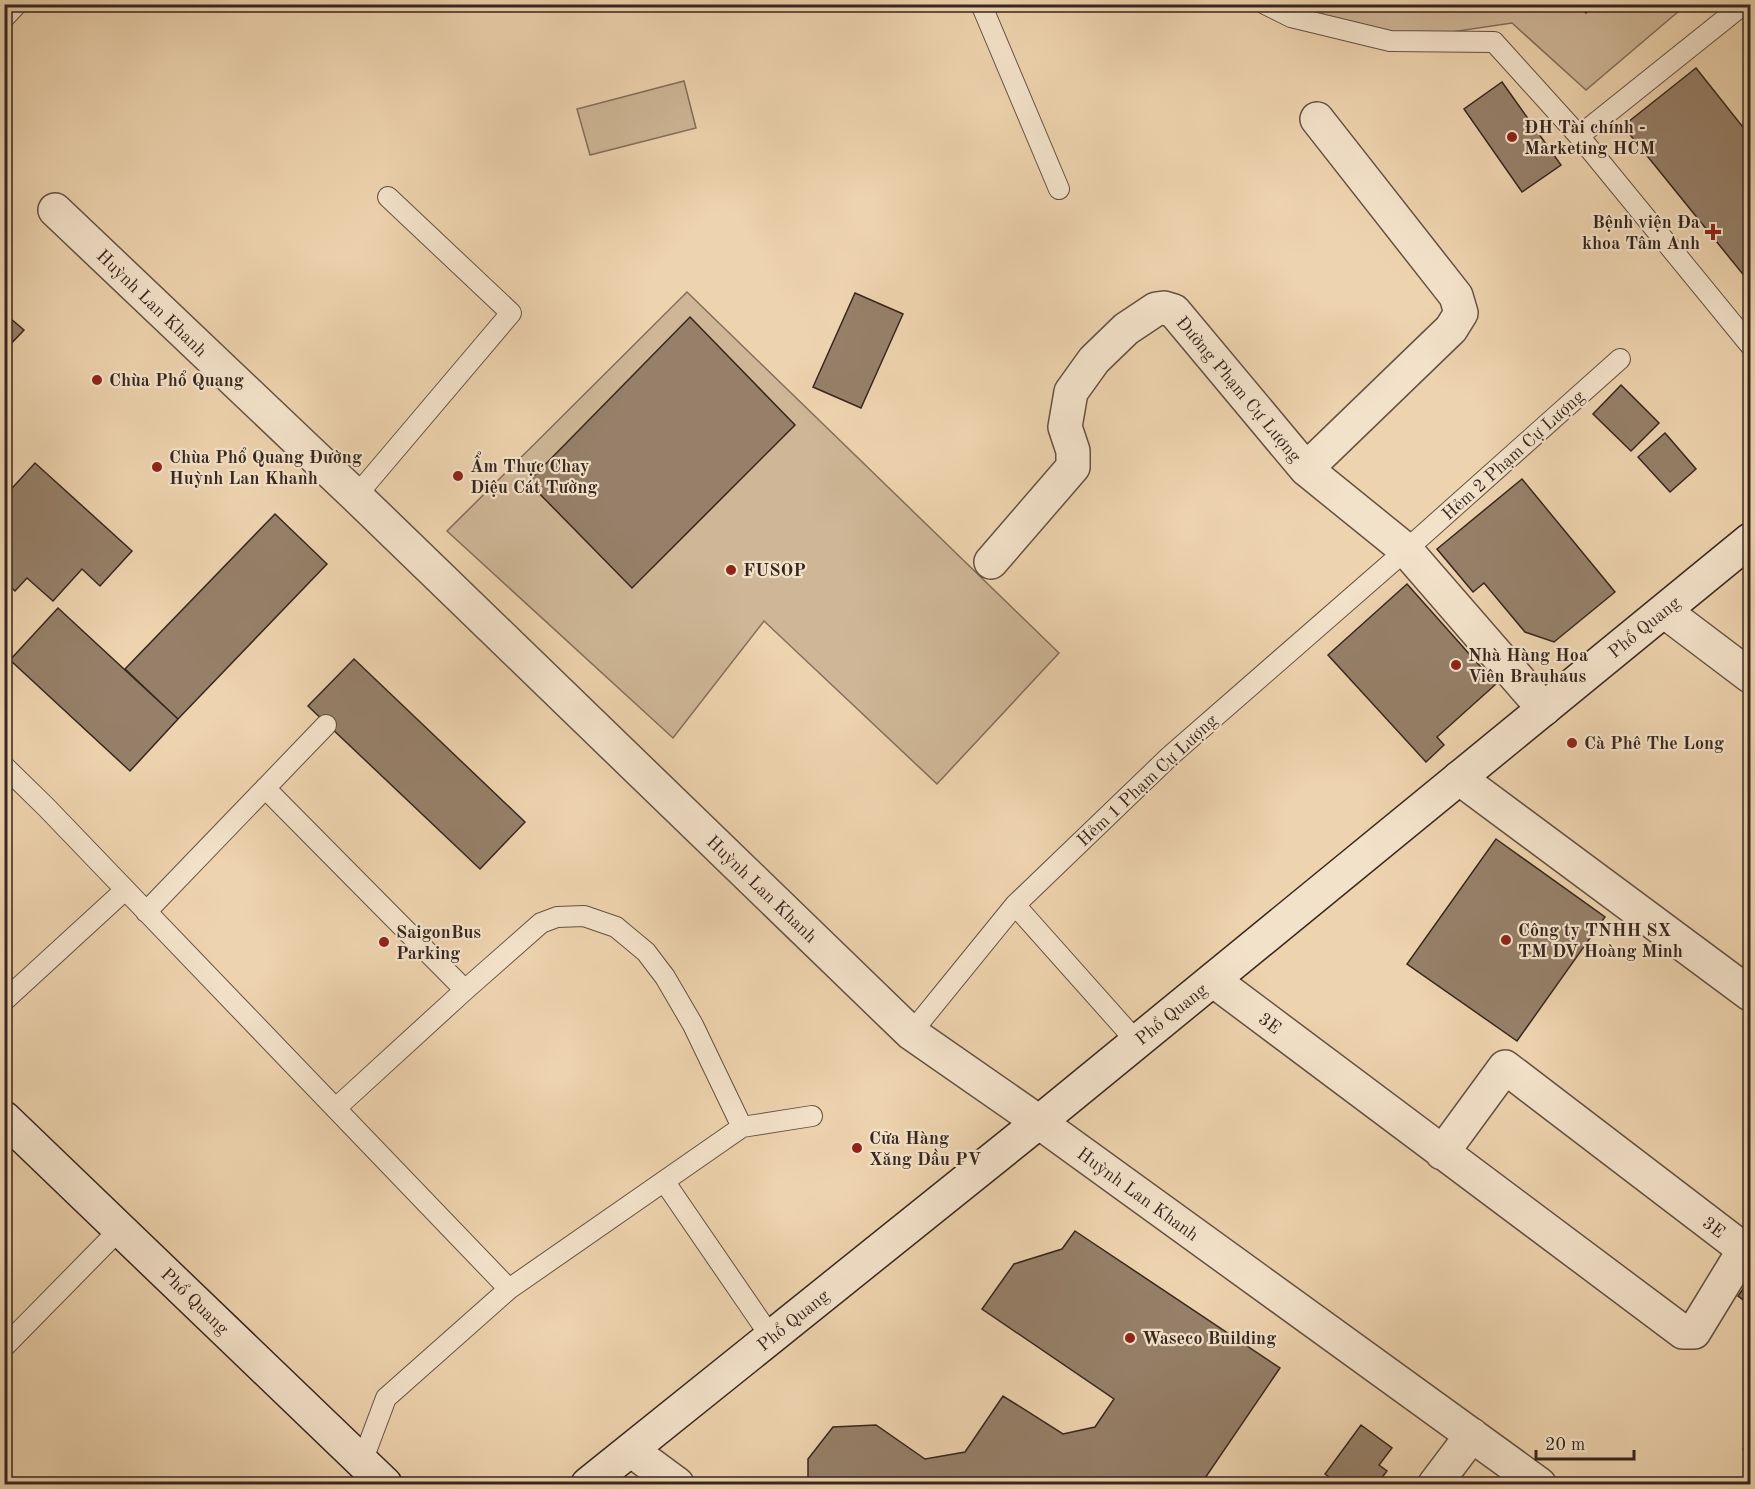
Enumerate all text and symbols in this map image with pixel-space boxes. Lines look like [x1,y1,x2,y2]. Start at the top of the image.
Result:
place label: ĐH Tài chính - Marketing HCM [1524,119,1655,158]
marker: ĐH Tài chính - Marketing HCM [1505,130,1519,144]
place label: Bệnh viện Đa khoa Tâm Anh [1582,214,1700,253]
marker: Bệnh viện Đa khoa Tâm Anh [1704,223,1722,241]
street label: Huỳnh Lan Khanh [93,247,210,361]
street label: Đường Phạm Cự Lượng [1172,313,1304,466]
place label: Chùa Phổ Quang [109,370,244,390]
marker: Chùa Phổ Quang [90,373,104,387]
street label: Hẻm 2 Phạm Cự Lượng [1439,387,1588,524]
place label: Chùa Phổ Quang Đường Huỳnh Lan Khanh [169,447,362,488]
place label: Ẩm Thực Chay Diệu Cát Tường [470,451,597,497]
marker: Chùa Phổ Quang Đường Huỳnh Lan Khanh [150,460,164,474]
marker: Ẩm Thực Chay Diệu Cát Tường [451,469,465,483]
place label: FUSOP [743,562,806,580]
marker: FUSOP [724,563,738,577]
street label: Phổ Quang [1604,592,1684,662]
place label: Nhà Hàng Hoa Viên Brauhaus [1468,647,1588,686]
marker: Nhà Hàng Hoa Viên Brauhaus [1449,658,1463,672]
street label: Hẻm 1 Phạm Cự Lượng [1074,711,1221,850]
place label: Cà Phê The Long [1584,735,1724,753]
marker: Cà Phê The Long [1565,736,1579,750]
street label: Huỳnh Lan Khanh [703,833,820,947]
place label: Công ty TNHH SX TM DV Hoàng Minh [1518,922,1683,961]
place label: SaigonBus Parking [396,924,481,963]
marker: Công ty TNHH SX TM DV Hoàng Minh [1499,933,1513,947]
marker: SaigonBus Parking [377,935,391,949]
street label: Phổ Quang [1131,979,1211,1049]
street label: 3E [1255,1010,1284,1038]
place label: Cửa Hàng Xăng Dầu PV [869,1130,982,1169]
marker: Cửa Hàng Xăng Dầu PV [850,1141,864,1155]
street label: Huỳnh Lan Khanh [1073,1145,1202,1245]
street label: 3E [1699,1214,1728,1242]
street label: Phổ Quang [157,1264,233,1338]
street label: Phổ Quang [753,1285,833,1355]
place label: Waseco Building [1142,1330,1276,1348]
marker: Waseco Building [1123,1331,1137,1345]
scale bar [1536,1423,1634,1461]
text: 20 m [1545,1436,1585,1454]

